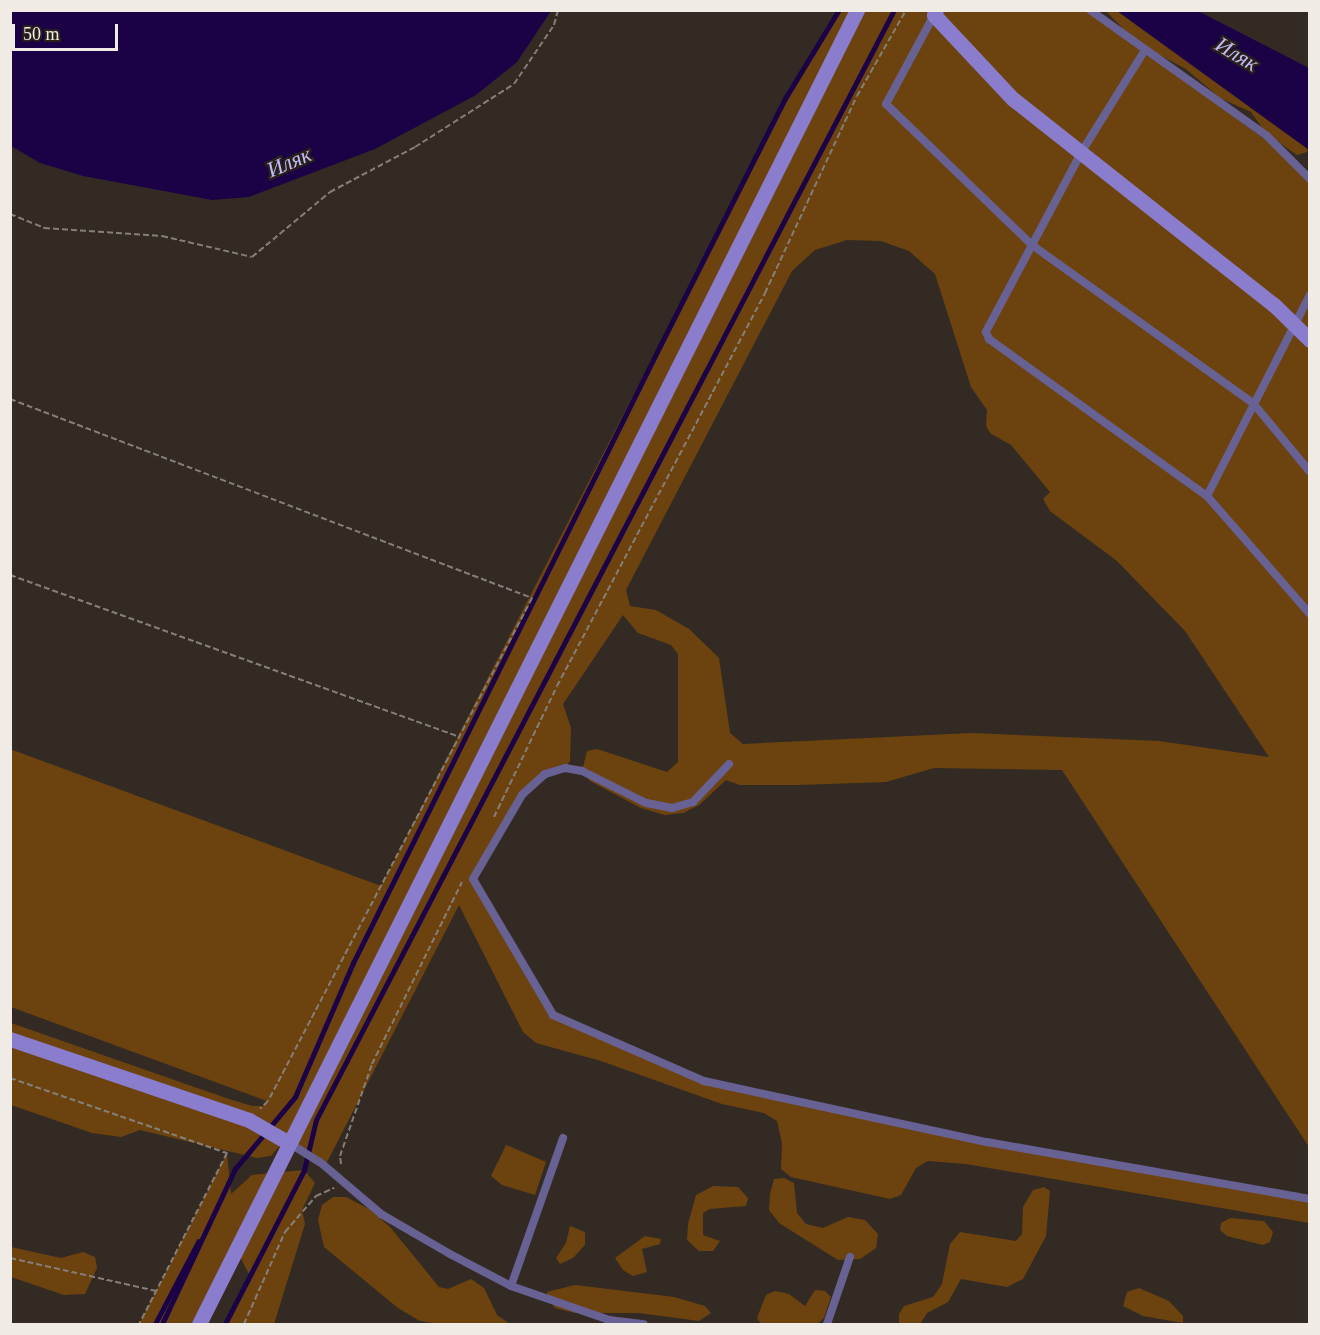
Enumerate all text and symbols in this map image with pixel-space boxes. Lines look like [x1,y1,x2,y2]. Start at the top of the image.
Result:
scale bar [15,12,122,50]
text: 50 m [23,24,60,44]
water label: Иляк [1210,31,1264,77]
water label: Иляк [263,141,315,183]

